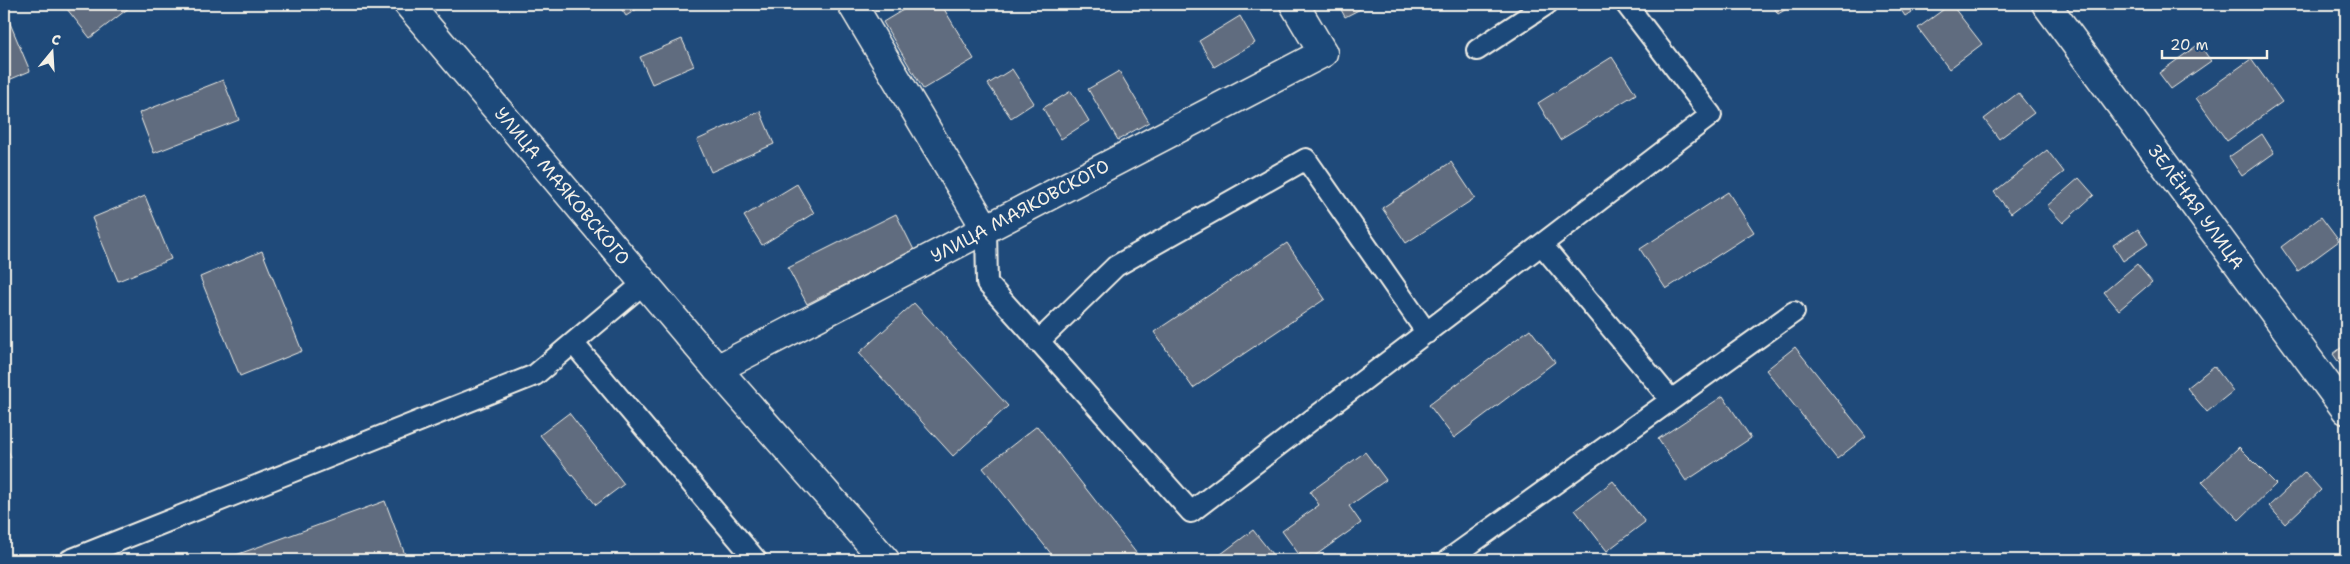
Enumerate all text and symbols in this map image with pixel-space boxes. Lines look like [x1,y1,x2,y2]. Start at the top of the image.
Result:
north arrow [28,28,78,78]
scale bar [2162,28,2268,60]
text: С [49,30,63,50]
text: 20 m [2170,35,2209,55]
street label: УЛИЦА МАЯКОВСКОГО [489,102,635,270]
street label: ЗЕЛЁНАЯ УЛИЦА [2143,140,2249,274]
street label: УЛИЦА МАЯКОВСКОГО [927,154,1113,268]

